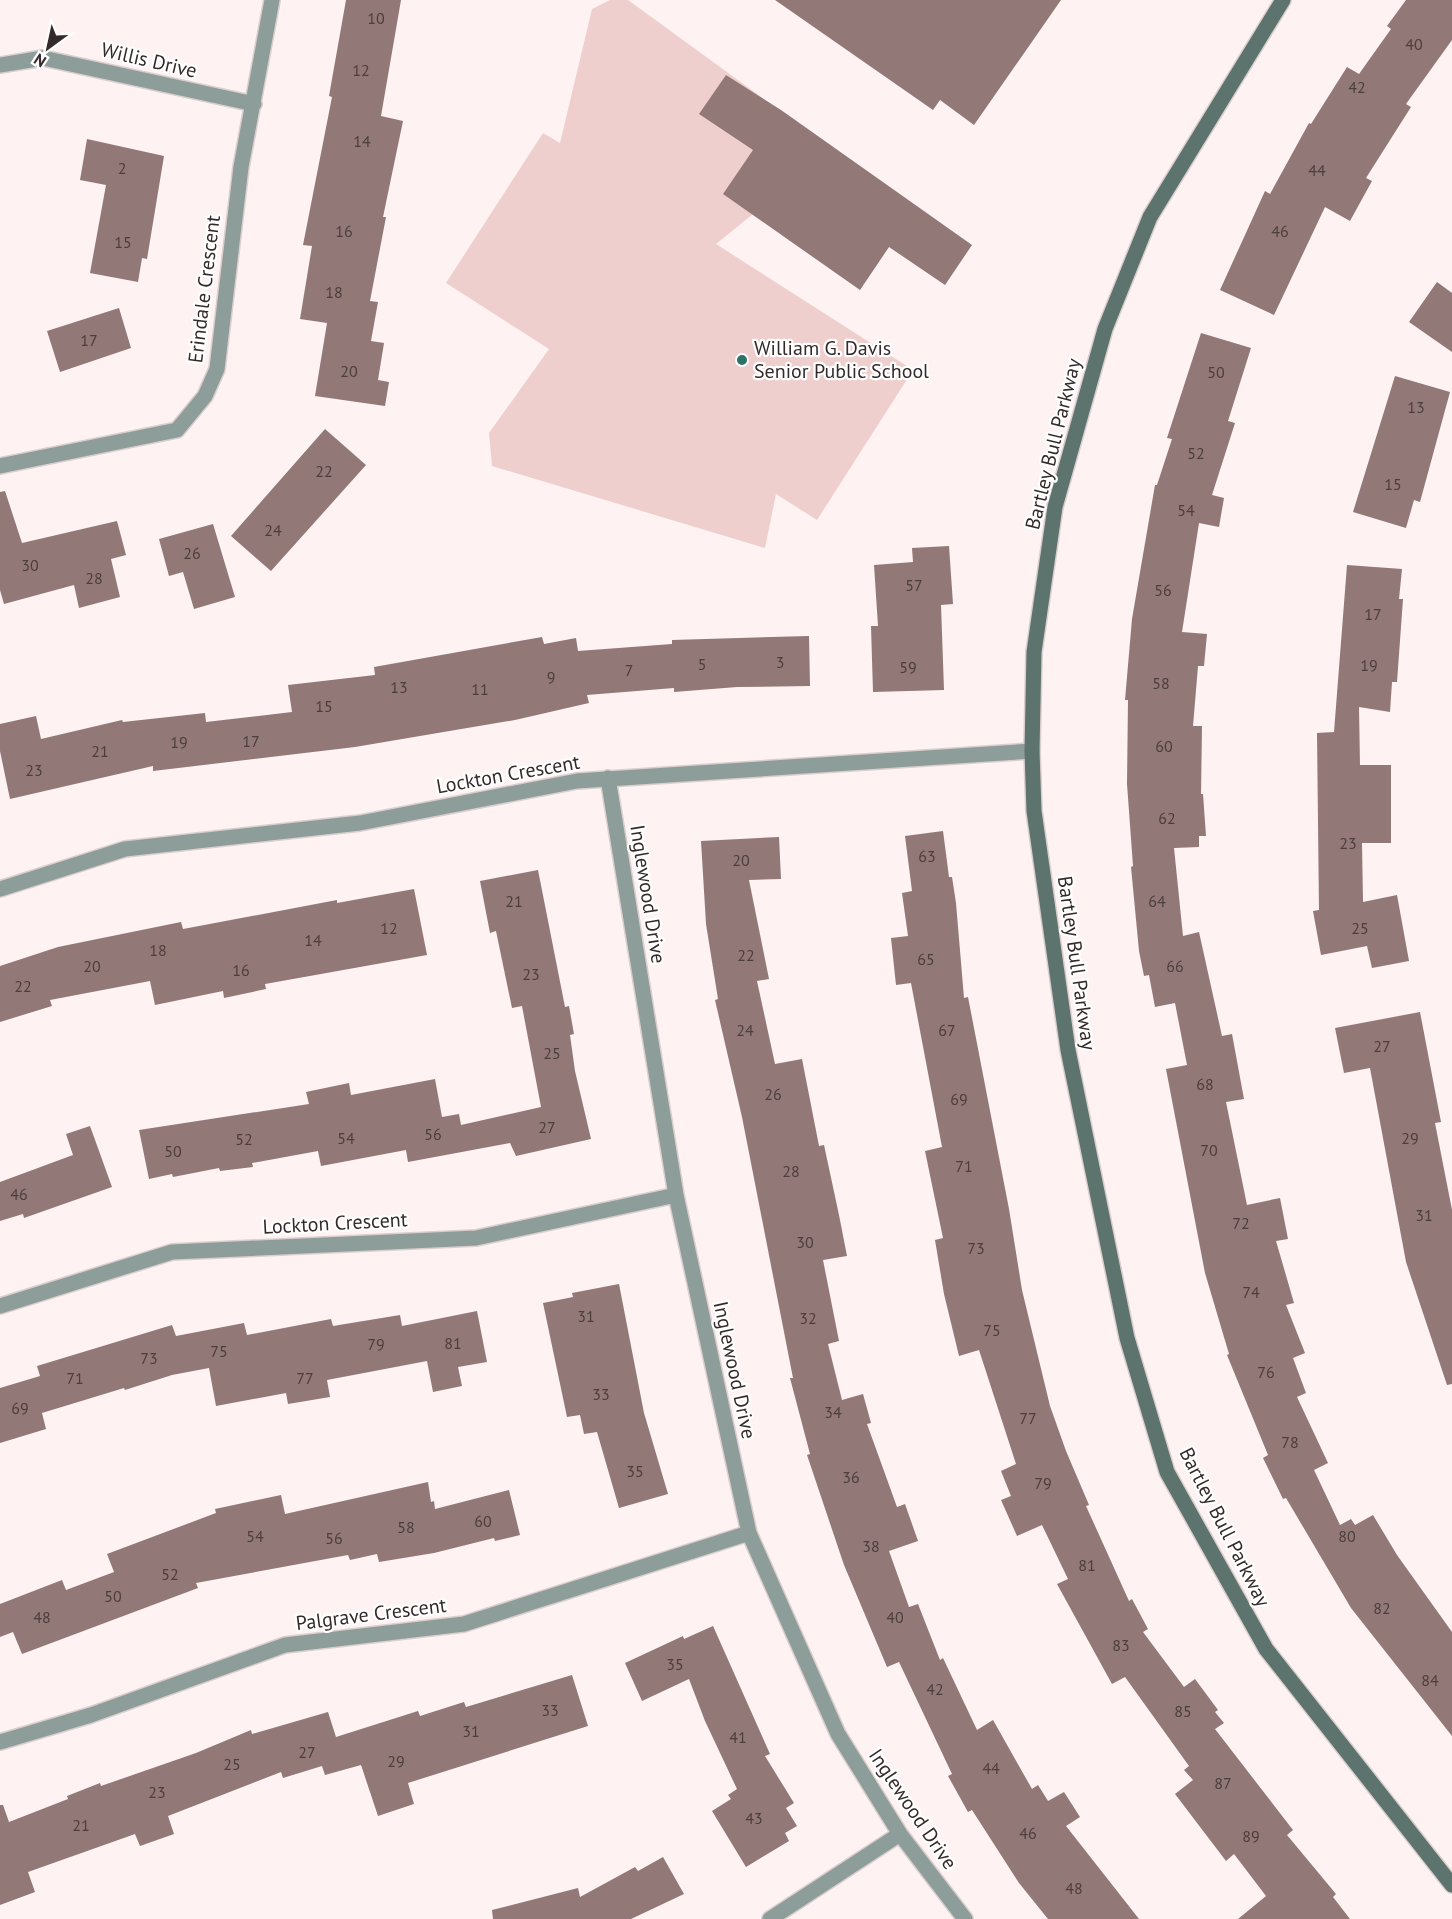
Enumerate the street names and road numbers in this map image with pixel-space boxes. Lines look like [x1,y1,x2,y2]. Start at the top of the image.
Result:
street label: Willis Drive [99,36,199,84]
street label: Erindale Crescent [182,213,226,364]
street label: Bartley Bull Parkway [1019,355,1087,532]
street label: Lockton Crescent [434,749,582,799]
street label: Inglewood Drive [624,823,672,965]
street label: Bartley Bull Parkway [1052,874,1102,1052]
street label: Lockton Crescent [262,1206,408,1240]
street label: Inglewood Drive [708,1299,762,1441]
street label: Bartley Bull Parkway [1174,1443,1277,1612]
street label: Palgrave Crescent [294,1592,448,1636]
street label: Inglewood Drive [863,1744,963,1874]

